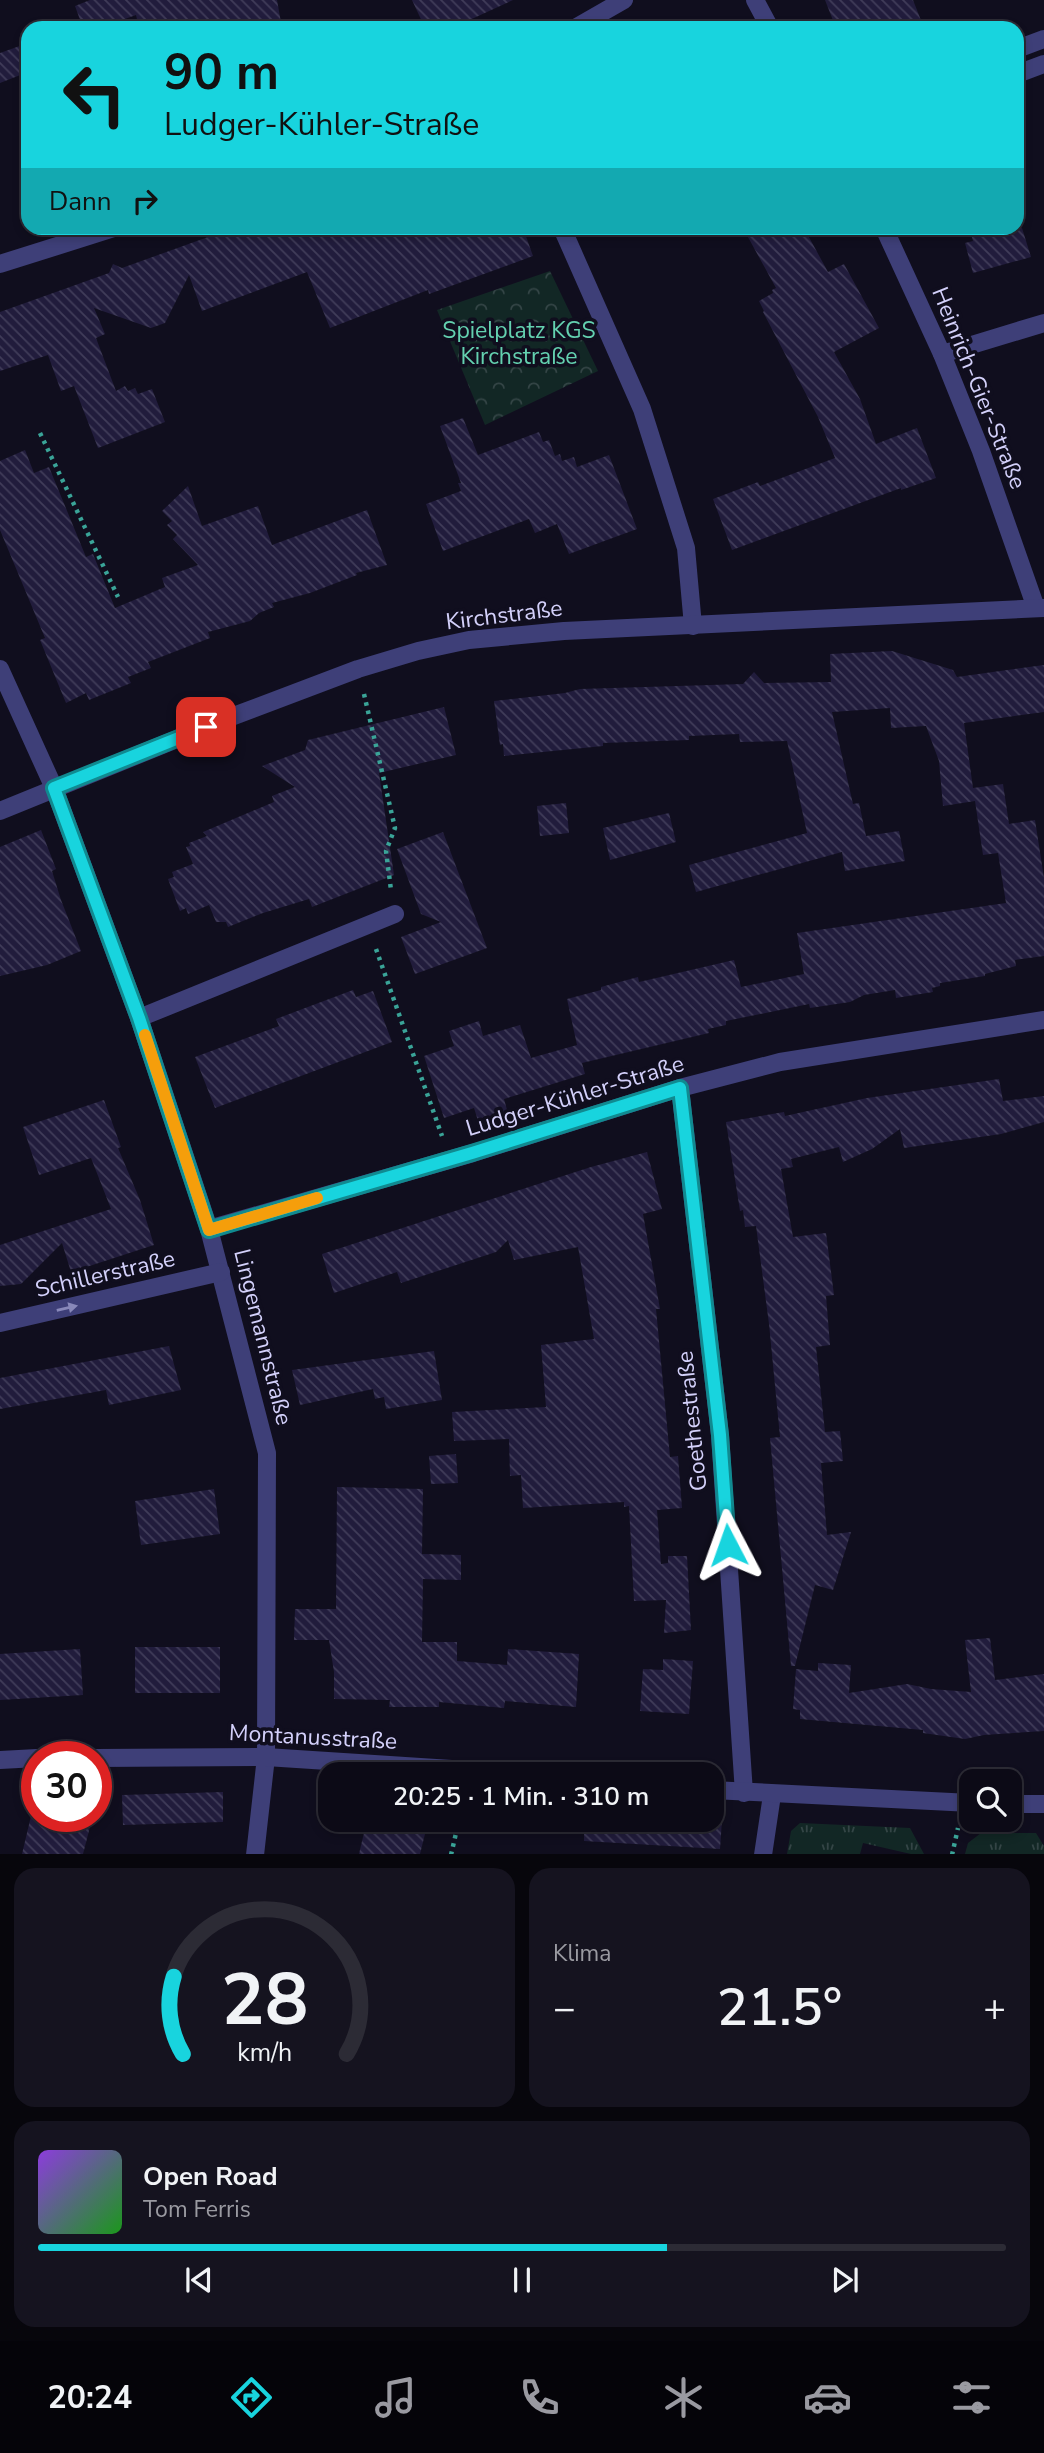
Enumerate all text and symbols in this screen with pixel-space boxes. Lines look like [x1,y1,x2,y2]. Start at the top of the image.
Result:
text: 90 m [164,39,279,106]
icon: left [49,49,140,140]
text: Ludger-Kühler-Straße [164,103,479,146]
icon: right [126,182,164,220]
text: Dann [49,184,112,219]
street label: Heinrich-Gier-Straße [924,282,1034,494]
park label: Spielplatz KGS Kirchstraße [442,315,596,372]
street label: Kirchstraße [444,592,564,638]
pin [176,697,236,757]
icon: arrive [187,708,225,746]
street label: Ludger-Kühler-Straße [462,1048,688,1144]
street label: Schillerstraße [32,1243,178,1305]
street label: Lingemannstraße [226,1246,300,1428]
one-way arrow [56,1302,78,1313]
street label: Goethestraße [669,1349,715,1493]
position arrow [691,1508,765,1582]
street label: Montanusstraße [228,1717,398,1757]
speed limit sign: 30 [21,1741,112,1832]
map controls [959,1769,1022,1832]
button: search [959,1769,1022,1832]
text: 20:25 · 1 Min. · 310 m [393,1779,649,1814]
text: Klima [553,1938,611,1969]
text: 28 [221,1950,308,2050]
text: 21.5° [717,1972,842,2043]
text: − [553,1983,576,2034]
text: + [983,1983,1006,2034]
text: km/h [237,2035,292,2069]
text: Open Road [143,2159,278,2194]
text: Tom Ferris [143,2194,251,2225]
icon: previous [180,2261,218,2299]
icon: pause [503,2261,541,2299]
icon: next [826,2261,864,2299]
icon: directions [227,2373,276,2422]
icon: music [371,2373,420,2422]
icon: phone [515,2373,564,2422]
icon: climate [659,2373,708,2422]
icon: car [803,2373,852,2422]
icon: filters [947,2373,996,2422]
text: 20:24 [48,2376,132,2419]

